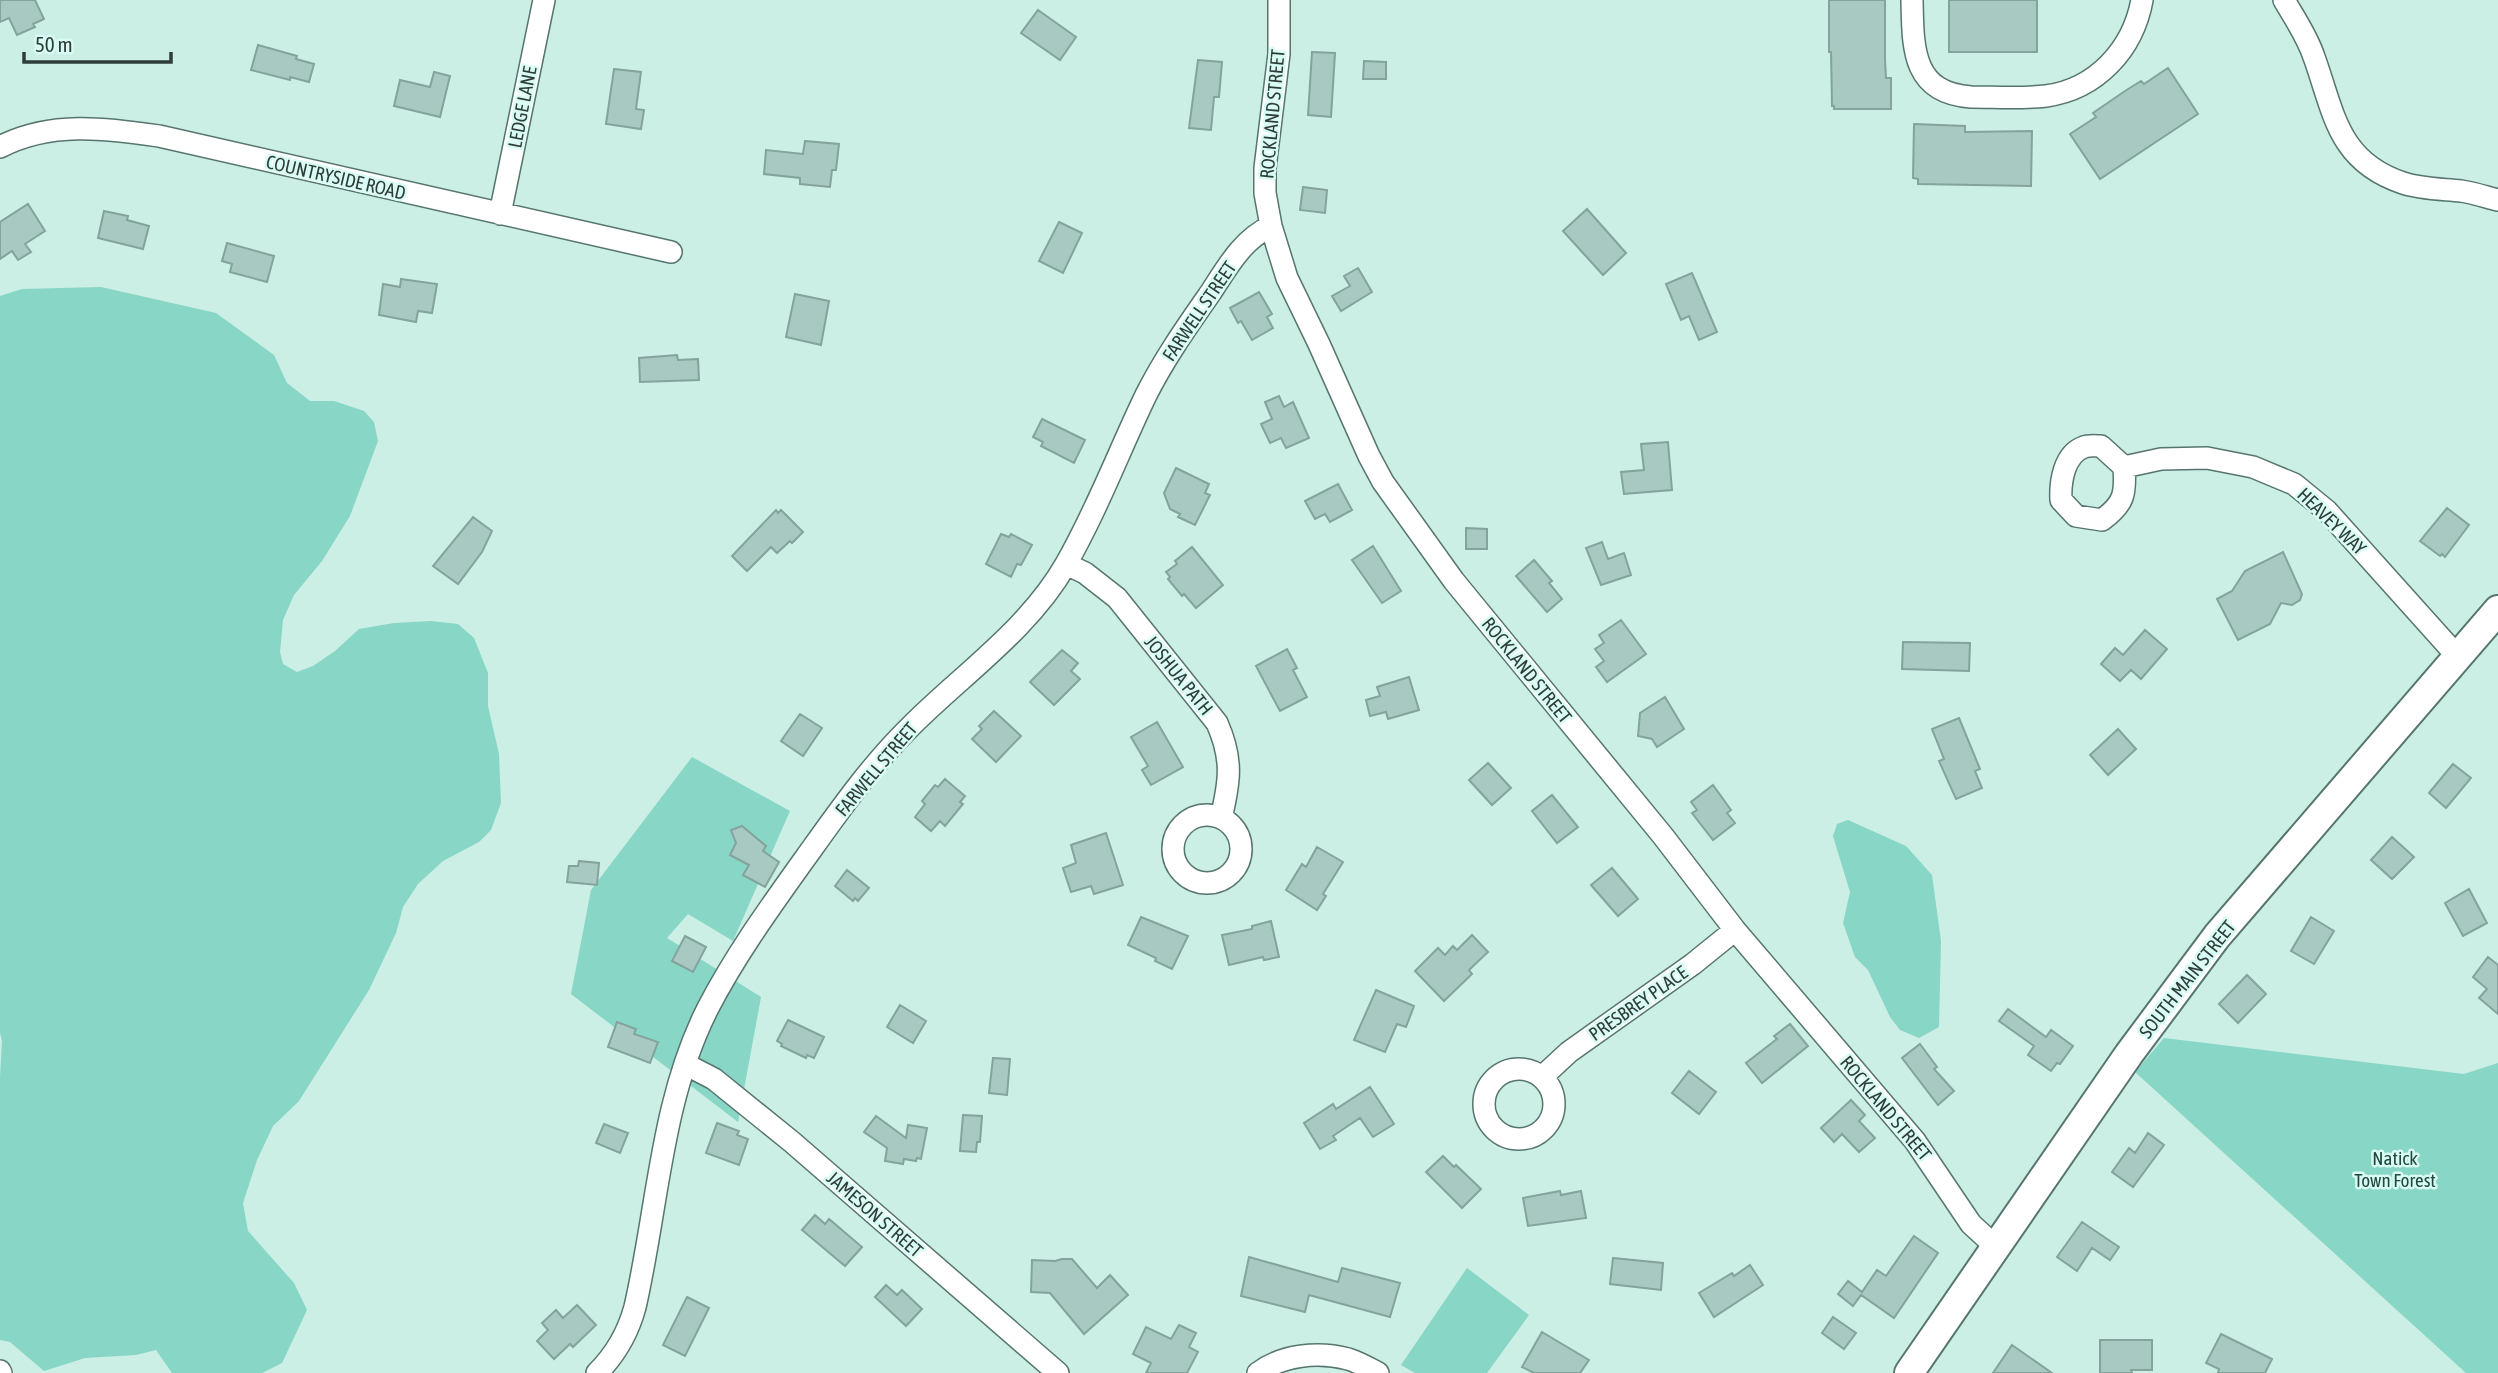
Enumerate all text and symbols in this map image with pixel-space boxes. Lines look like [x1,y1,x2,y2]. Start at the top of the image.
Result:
scale bar [24,21,172,65]
text: 50 m [35,32,73,56]
street label: ROCKLAND STREET [1255,48,1289,180]
street label: LEDGE LANE [503,64,541,150]
street label: COUNTRYSIDE ROAD [264,150,408,204]
street label: FARWELL STREET [1158,256,1241,365]
street label: HEAVEY WAY [2293,483,2371,559]
street label: ROCKLAND STREET [1478,613,1577,728]
street label: JOSHUA PATH [1140,631,1218,719]
street label: FARWELL STREET [830,717,922,820]
street label: SOUTH MAIN STREET [2134,915,2240,1042]
street label: PRESBREY PLACE [1585,961,1691,1045]
street label: ROCKLAND STREET [1836,1051,1937,1165]
park label: Natick Town Forest [2354,1147,2436,1191]
street label: JAMESON STREET [823,1167,928,1262]

